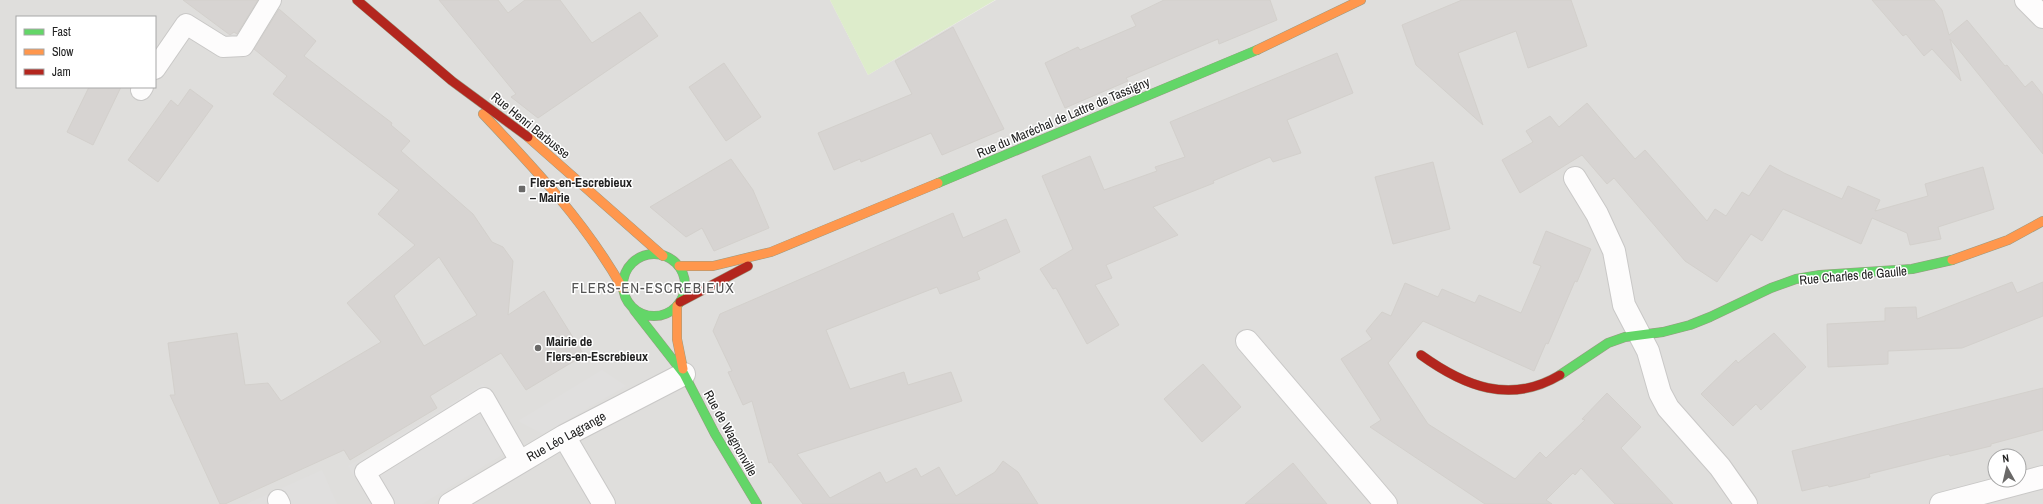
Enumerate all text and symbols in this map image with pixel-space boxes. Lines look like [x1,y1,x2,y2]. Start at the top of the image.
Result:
legend [16,16,156,88]
text: Fast [52,24,71,40]
text: Slow [52,44,74,60]
text: Jam [52,64,71,80]
street label: Rue du Maréchal de Lattre de Tassigny [974,73,1153,162]
street label: Rue Henri Barbusse [488,88,574,162]
place label: Flers-en-Escrebieux – Mairie [530,174,632,206]
marker: Flers-en-Escrebieux – Mairie [517,184,527,194]
street label: Rue Charles de Gaulle [1799,262,1908,289]
district label: FLERS-EN-ESCREBIEUX [571,277,735,298]
place label: Mairie de Flers-en-Escrebieux [546,333,648,365]
marker: Mairie de Flers-en-Escrebieux [533,343,543,353]
street label: Rue de Wagnonville [700,387,761,479]
street label: Rue Léo Lagrange [524,408,609,465]
north arrow [1987,448,2027,488]
text: N [2001,451,2010,465]

